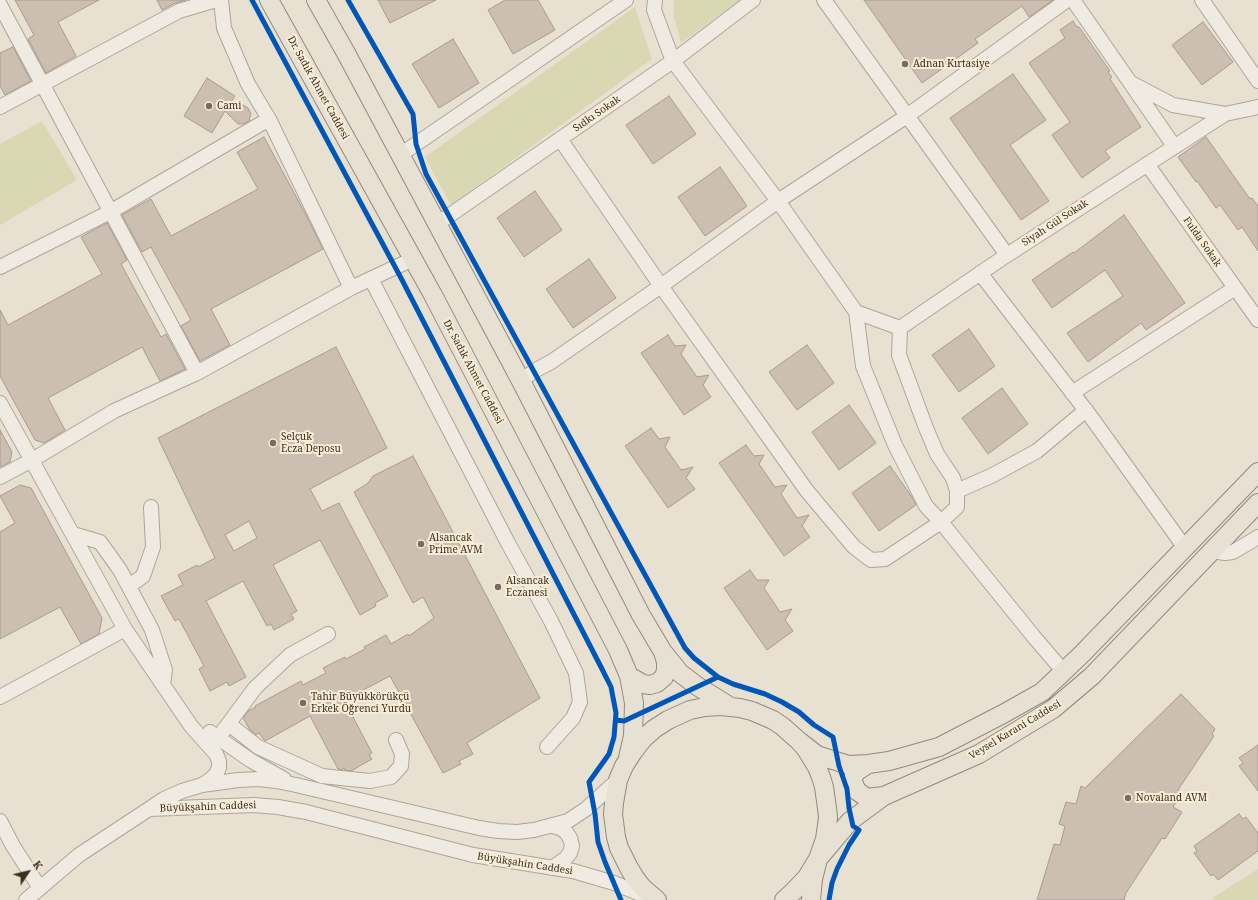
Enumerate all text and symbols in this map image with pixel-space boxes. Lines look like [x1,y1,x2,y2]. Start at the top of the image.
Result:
street label: Dr. Sadık Ahmet Caddesi [285,34,351,142]
place label: Adnan Kırtasiye [913,58,990,70]
marker: Adnan Kırtasiye [900,59,910,69]
street label: Sıdkı Sokak [571,93,623,135]
place label: Cami [217,100,241,112]
marker: Cami [204,101,214,111]
street label: Siyah Gül Sokak [1020,197,1090,249]
street label: Fulda Sokak [1180,215,1224,269]
street label: Dr. Sadık Ahmet Caddesi [440,318,506,426]
place label: Selçuk Ecza Deposu [281,431,341,454]
marker: Selçuk Ecza Deposu [268,438,278,448]
place label: Alsancak Prime AVM [429,532,483,556]
marker: Alsancak Prime AVM [416,539,426,549]
place label: Alsancak Eczanesi [506,575,549,598]
marker: Alsancak Eczanesi [493,582,503,592]
place label: Tahir Büyükkörükçü Erkek Öğrenci Yurdu [311,691,411,714]
marker: Tahir Büyükkörükçü Erkek Öğrenci Yurdu [298,698,308,708]
street label: Veysel Karani Caddesi [967,698,1063,762]
place label: Novaland AVM [1136,792,1207,804]
marker: Novaland AVM [1123,793,1133,803]
street label: Büyükşahin Caddesi [160,799,256,815]
street label: Büyükşahin Caddesi [476,851,574,877]
north arrow [8,852,48,892]
text: K [30,857,47,872]

